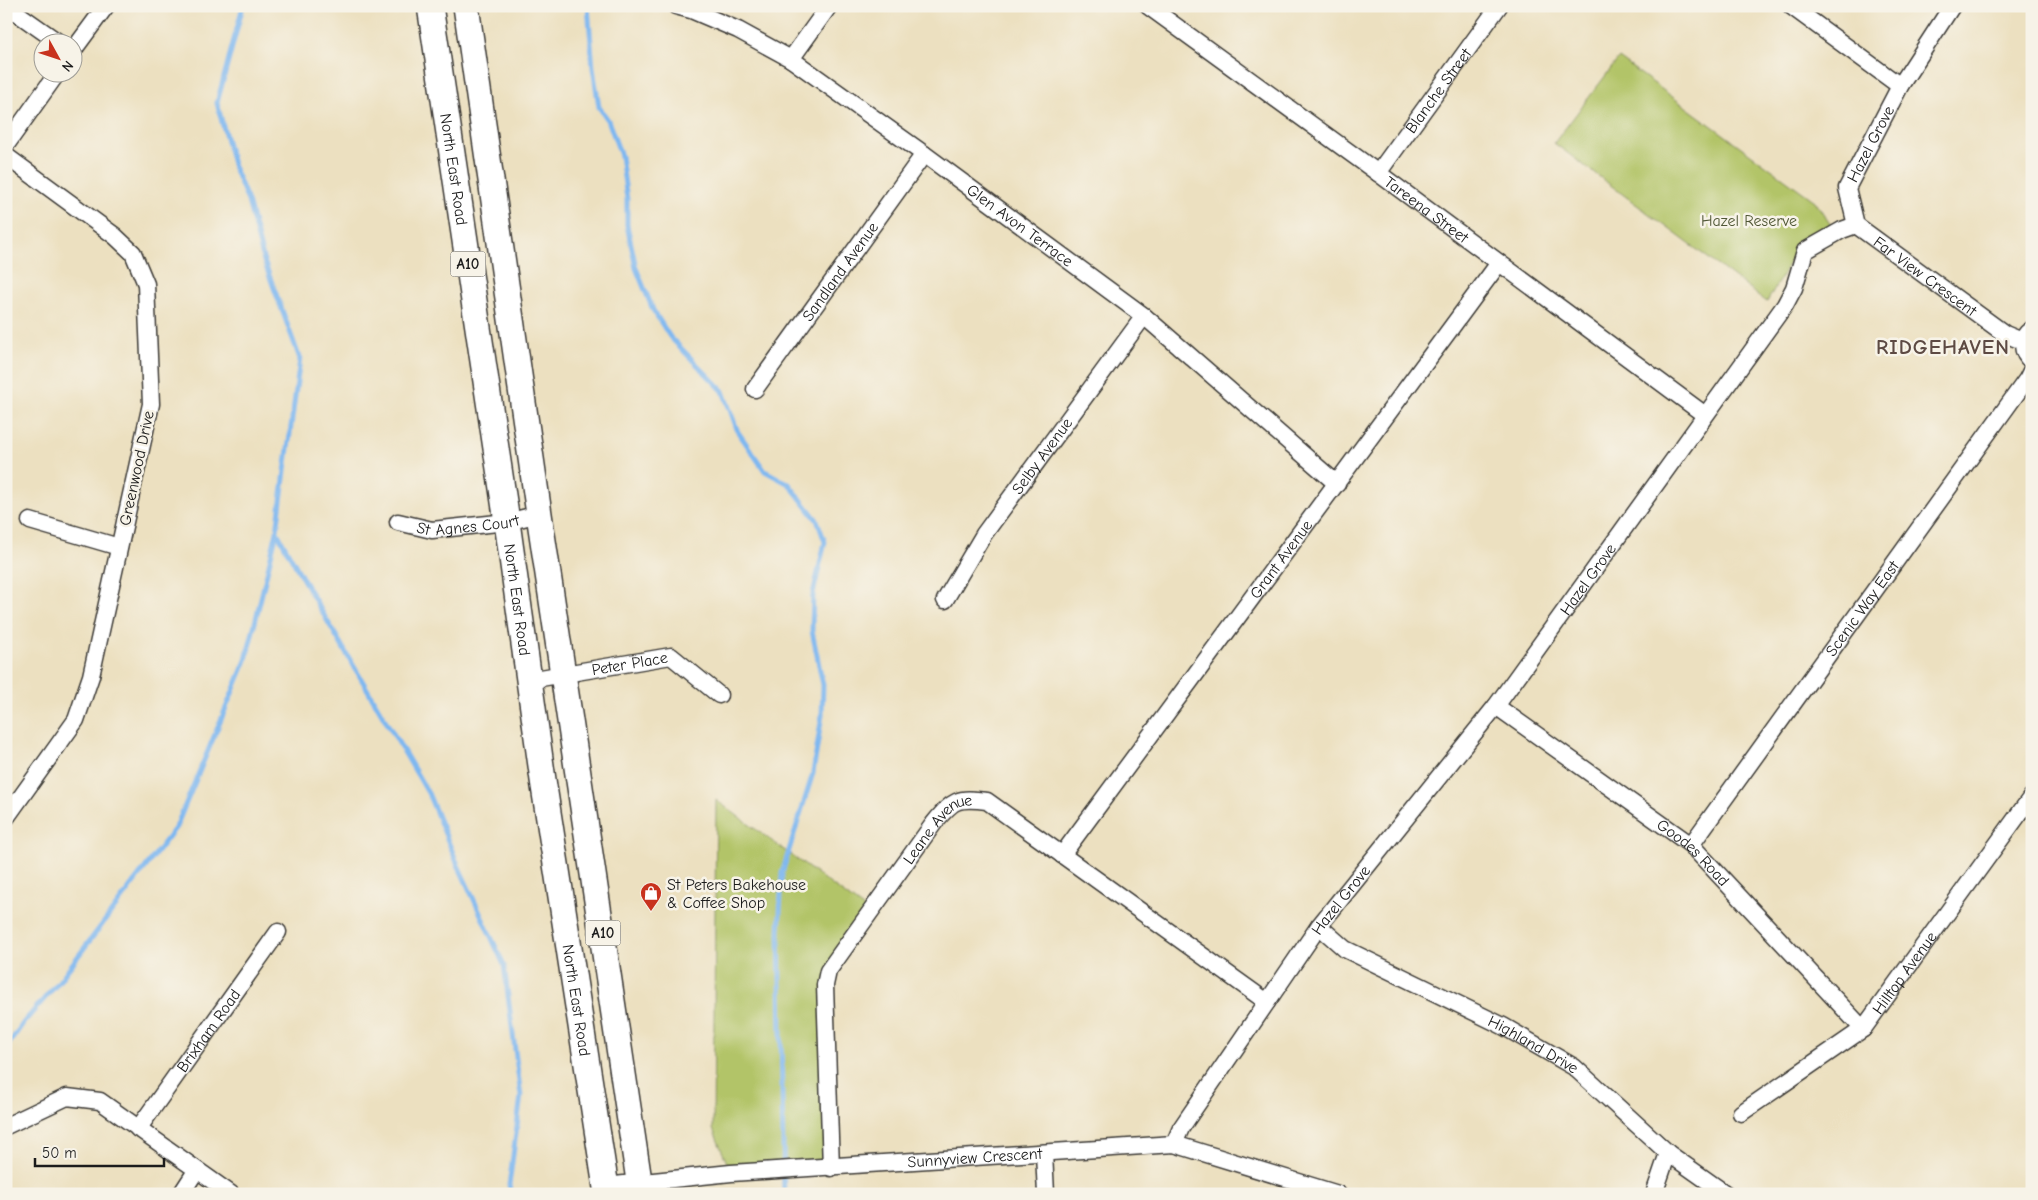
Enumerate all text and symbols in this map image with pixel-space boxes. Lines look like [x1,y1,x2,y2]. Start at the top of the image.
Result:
north arrow [32,32,82,82]
street label: Blanche Street [1402,45,1476,137]
text: N [58,57,77,75]
street label: Hazel Grove [1844,103,1898,185]
street label: North East Road [436,112,471,227]
street label: Tareena Street [1381,173,1472,247]
street label: Glen Avon Terrace [963,181,1076,271]
park label: Hazel Reserve [1701,212,1797,230]
street label: Sandland Avenue [799,219,882,325]
street label: Far View Crescent [1870,233,1980,320]
road number: A10 [450,252,486,276]
district label: RIDGEHAVEN [1876,335,2010,359]
street label: Greenwood Drive [116,409,158,527]
street label: Selby Avenue [1008,414,1076,498]
street label: St Agnes Court [415,511,522,540]
street label: Grant Avenue [1246,517,1316,602]
street label: Hazel Grove [1557,540,1620,619]
street label: North East Road [500,542,534,657]
street label: Scenic Way East [1822,557,1903,660]
street label: Peter Place [590,649,669,679]
street label: Leane Avenue [900,791,972,868]
street label: Goodes Road [1653,816,1733,890]
street label: Hazel Grove [1308,862,1374,938]
place label: St Peters Bakehouse & Coffee Shop [667,876,806,912]
shop icon: St Peters Bakehouse & Coffee Shop [639,881,663,912]
road number: A10 [586,920,620,946]
street label: Hilltop Avenue [1869,928,1941,1018]
street label: North East Road [559,943,594,1058]
street label: Brixham Road [173,986,244,1076]
street label: Highland Drive [1485,1012,1582,1077]
scale bar [35,1135,164,1167]
text: 50 m [42,1144,77,1162]
street label: Sunnyview Crescent [907,1145,1043,1171]

